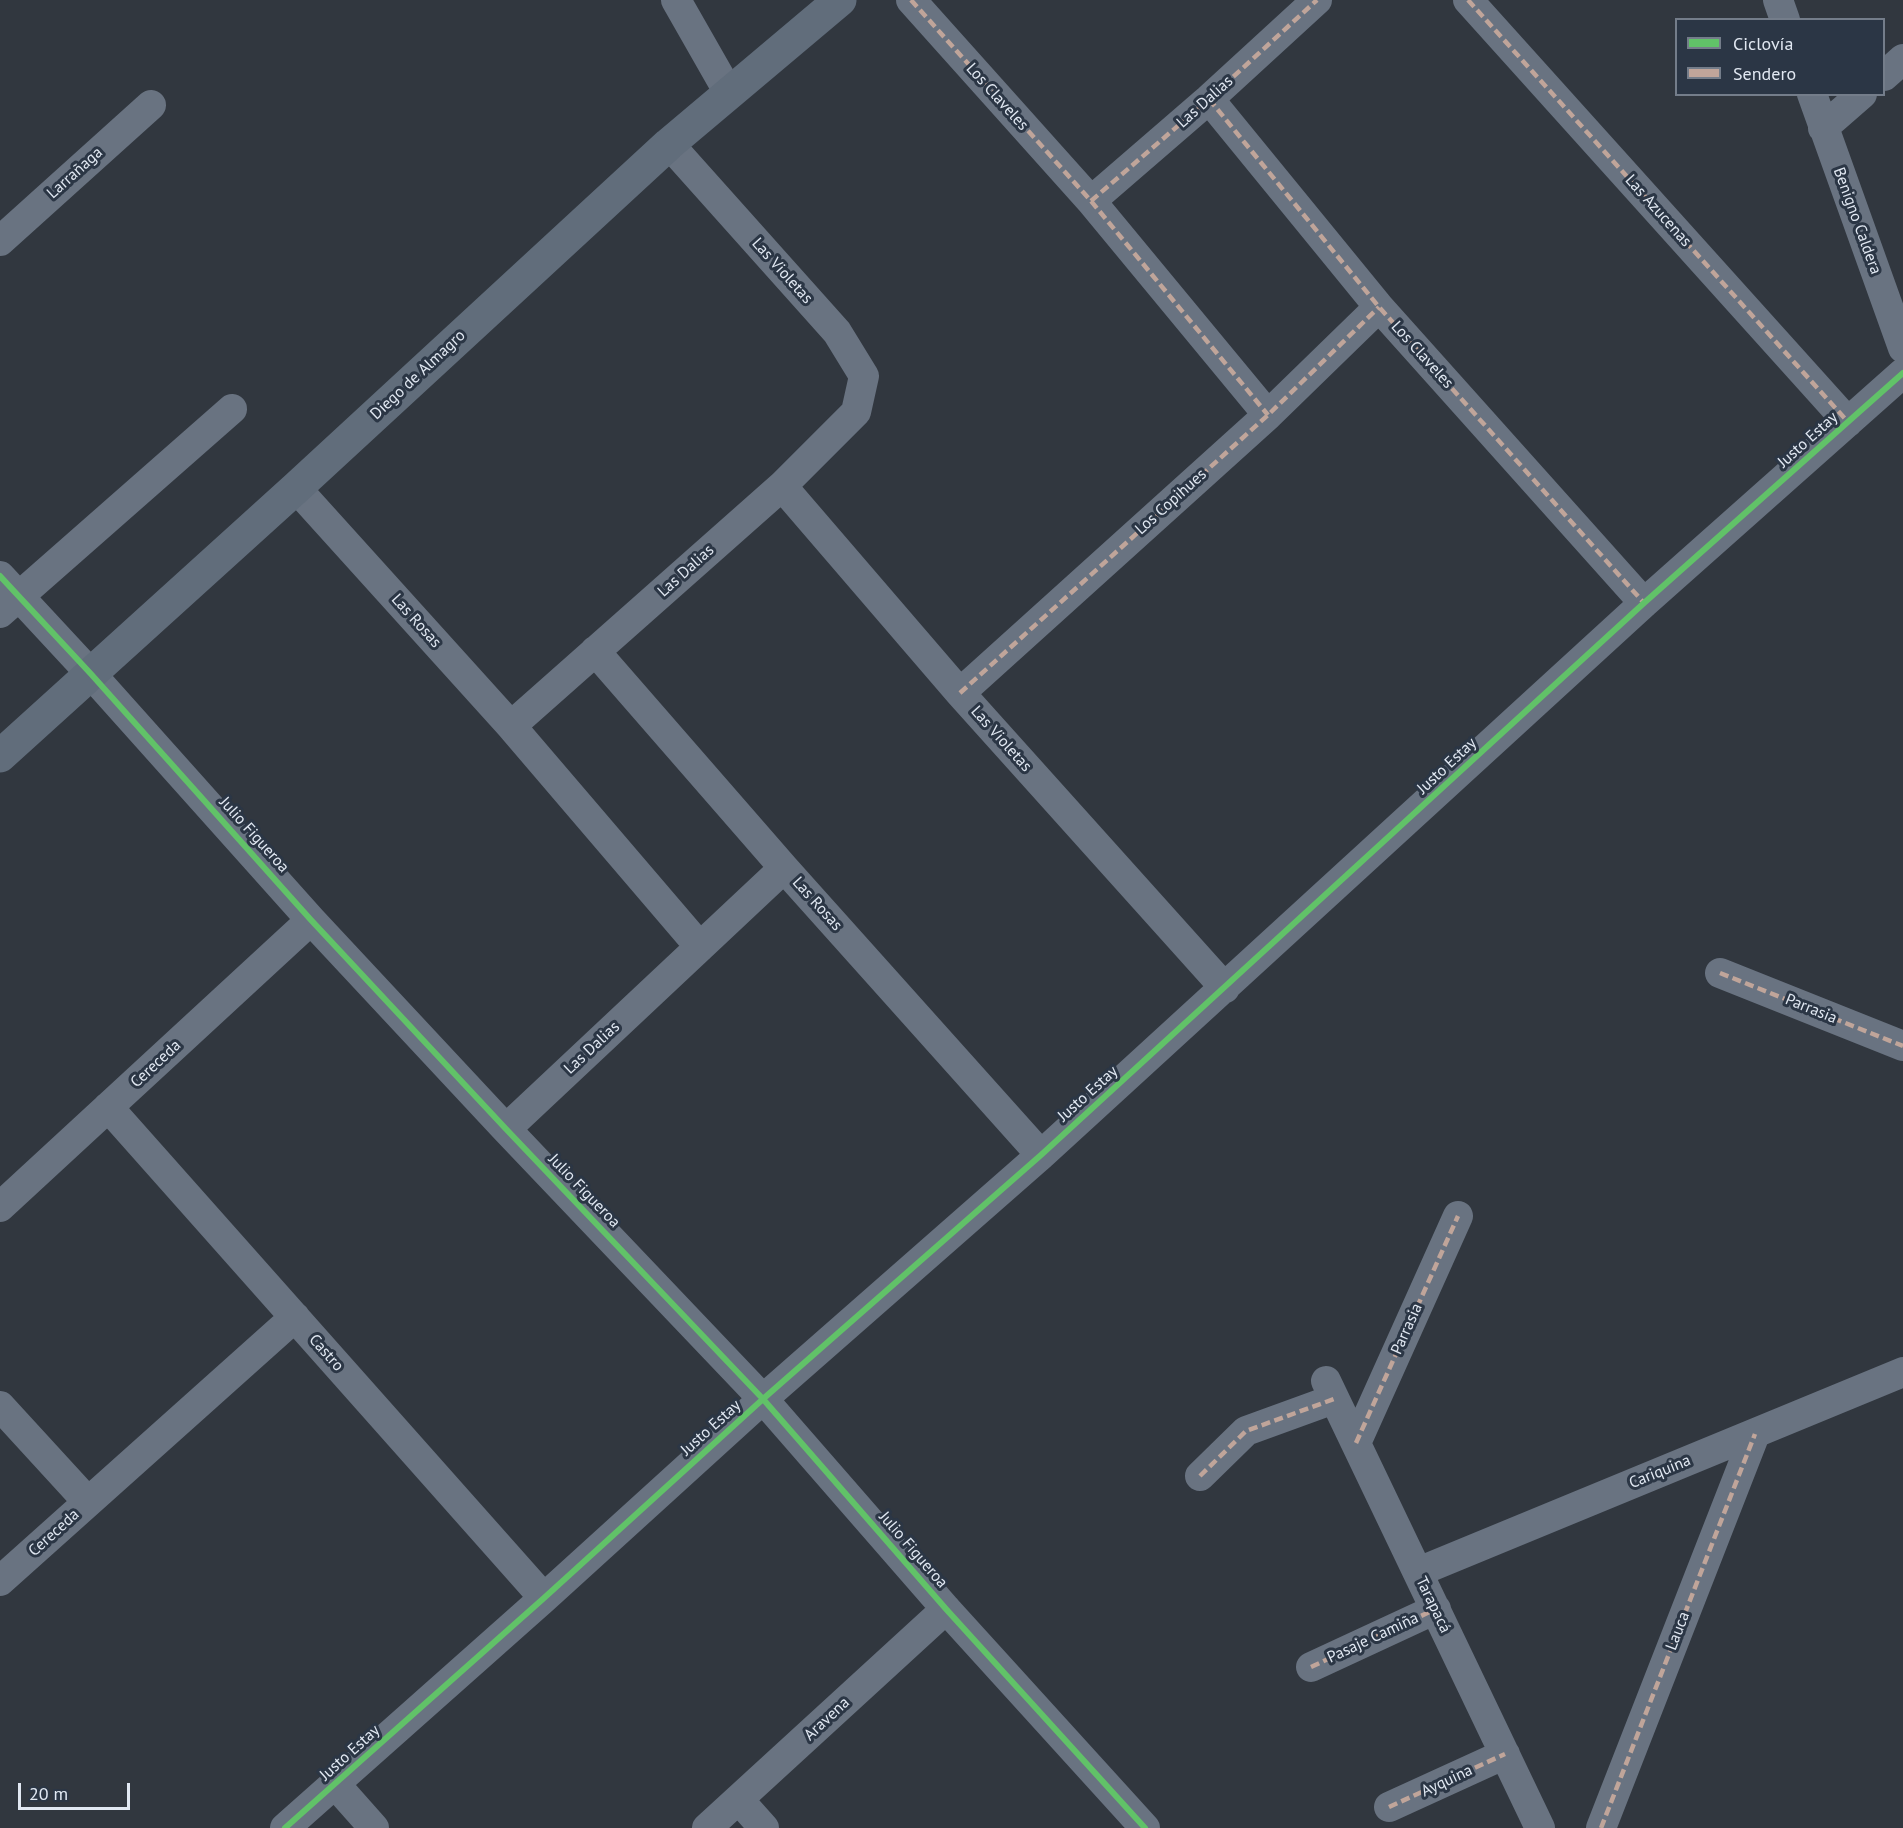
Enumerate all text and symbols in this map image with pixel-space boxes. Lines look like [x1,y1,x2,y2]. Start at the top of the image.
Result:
legend [1675,18,1885,96]
text: Ciclovía [1733,32,1793,55]
street label: Los Claveles [962,59,1032,135]
text: Sendero [1733,62,1796,85]
street label: Las Dalias [1173,72,1237,132]
street label: Larrañaga [43,143,107,203]
street label: Benigno Caldera [1829,165,1885,277]
street label: Las Azucenas [1621,171,1695,251]
street label: Las Violetas [748,234,816,308]
street label: Los Claveles [1387,317,1457,393]
street label: Diego de Almagro [367,326,469,424]
street label: Justo Estay [1774,408,1842,472]
street label: Los Copihues [1131,465,1211,539]
street label: Las Dalias [654,541,718,601]
street label: Las Rosas [387,590,445,652]
street label: Las Violetas [967,702,1035,776]
street label: Justo Estay [1413,734,1481,798]
street label: Julio Figueroa [215,793,293,877]
street label: Las Rosas [788,873,846,935]
street label: Parrasia [1782,990,1840,1028]
street label: Las Dalias [560,1017,624,1079]
street label: Cereceda [127,1036,185,1092]
street label: Justo Estay [1054,1062,1122,1126]
street label: Julio Figueroa [544,1150,624,1232]
street label: Parrasia [1387,1300,1427,1358]
street label: Castro [304,1331,348,1375]
street label: Justo Estay [677,1396,745,1460]
street label: Cariquina [1626,1451,1694,1493]
street label: Cereceda [25,1505,83,1561]
street label: Julio Figueroa [875,1508,951,1592]
street label: Tarapacá [1411,1574,1455,1636]
street label: Pasaje Camiña [1324,1608,1422,1668]
street label: Lauca [1662,1609,1694,1653]
street label: Aravena [800,1693,854,1745]
street label: Justo Estay [316,1721,384,1785]
street label: Ayquina [1418,1761,1476,1801]
scale bar [21,1771,134,1809]
text: 20 m [29,1782,68,1805]

